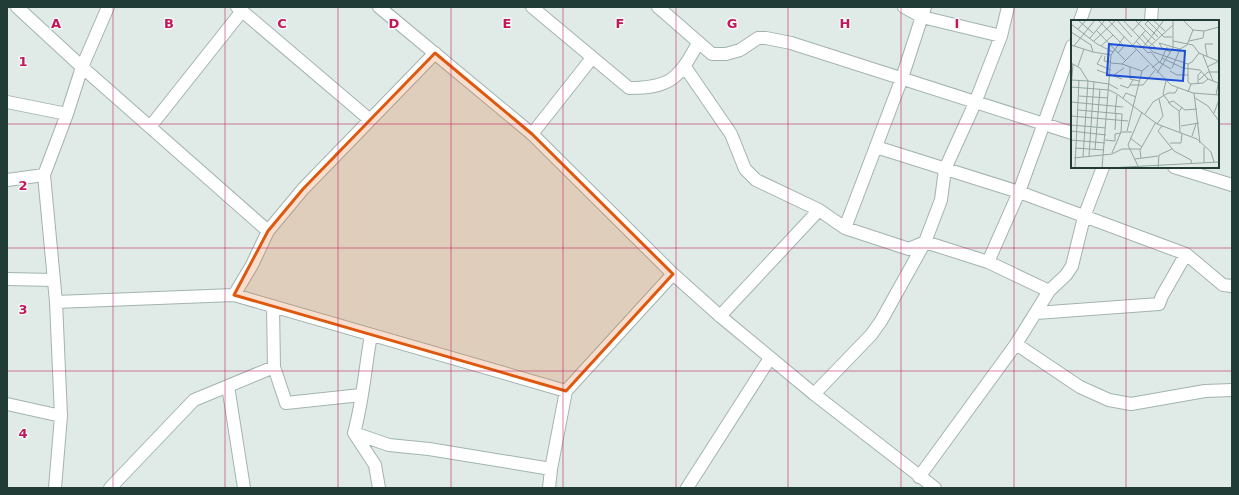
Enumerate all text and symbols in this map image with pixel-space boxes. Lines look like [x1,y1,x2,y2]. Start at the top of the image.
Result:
text: A [51,16,61,31]
text: B [164,16,174,31]
text: C [277,16,287,31]
text: D [389,16,400,31]
text: E [503,16,511,31]
text: F [616,16,624,31]
text: G [727,16,737,31]
text: H [840,16,850,31]
text: I [955,16,959,31]
inset map [1071,20,1219,168]
text: 1 [18,54,28,69]
text: 2 [18,178,28,193]
text: 3 [18,302,28,317]
text: 4 [18,426,28,441]

